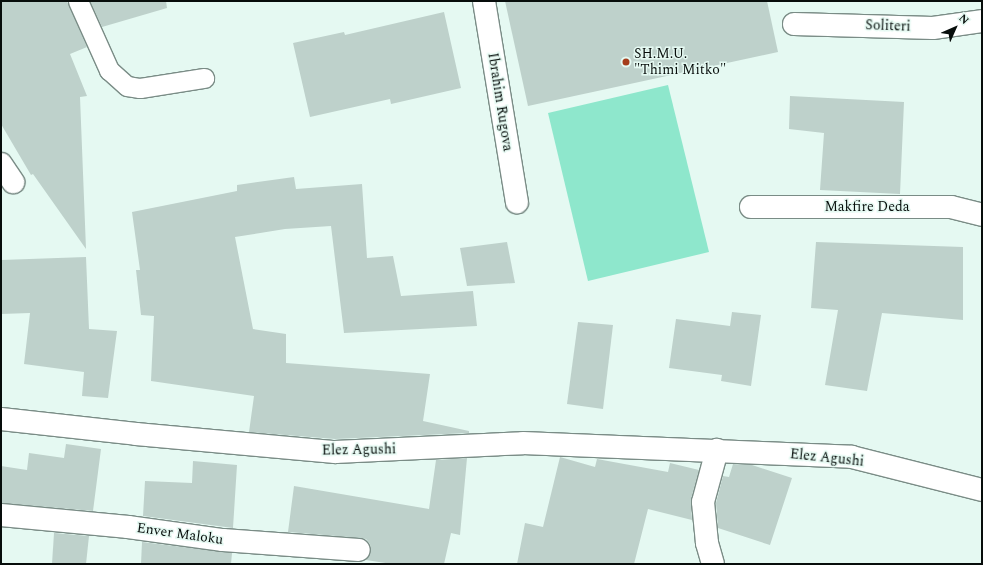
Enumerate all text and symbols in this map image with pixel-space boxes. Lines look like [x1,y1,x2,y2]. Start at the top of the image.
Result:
north arrow [935,8,975,48]
text: N [955,10,973,28]
street label: Soliteri [865,17,911,35]
place label: SH.M.U. "Thimi Mitko" [634,46,726,78]
street label: Ibrahim Rugova [484,52,516,152]
marker: SH.M.U. "Thimi Mitko" [621,57,631,67]
street label: Makfire Deda [824,199,910,215]
street label: Elez Agushi [322,441,396,459]
street label: Elez Agushi [789,446,865,470]
street label: Enver Maloku [136,520,224,548]

